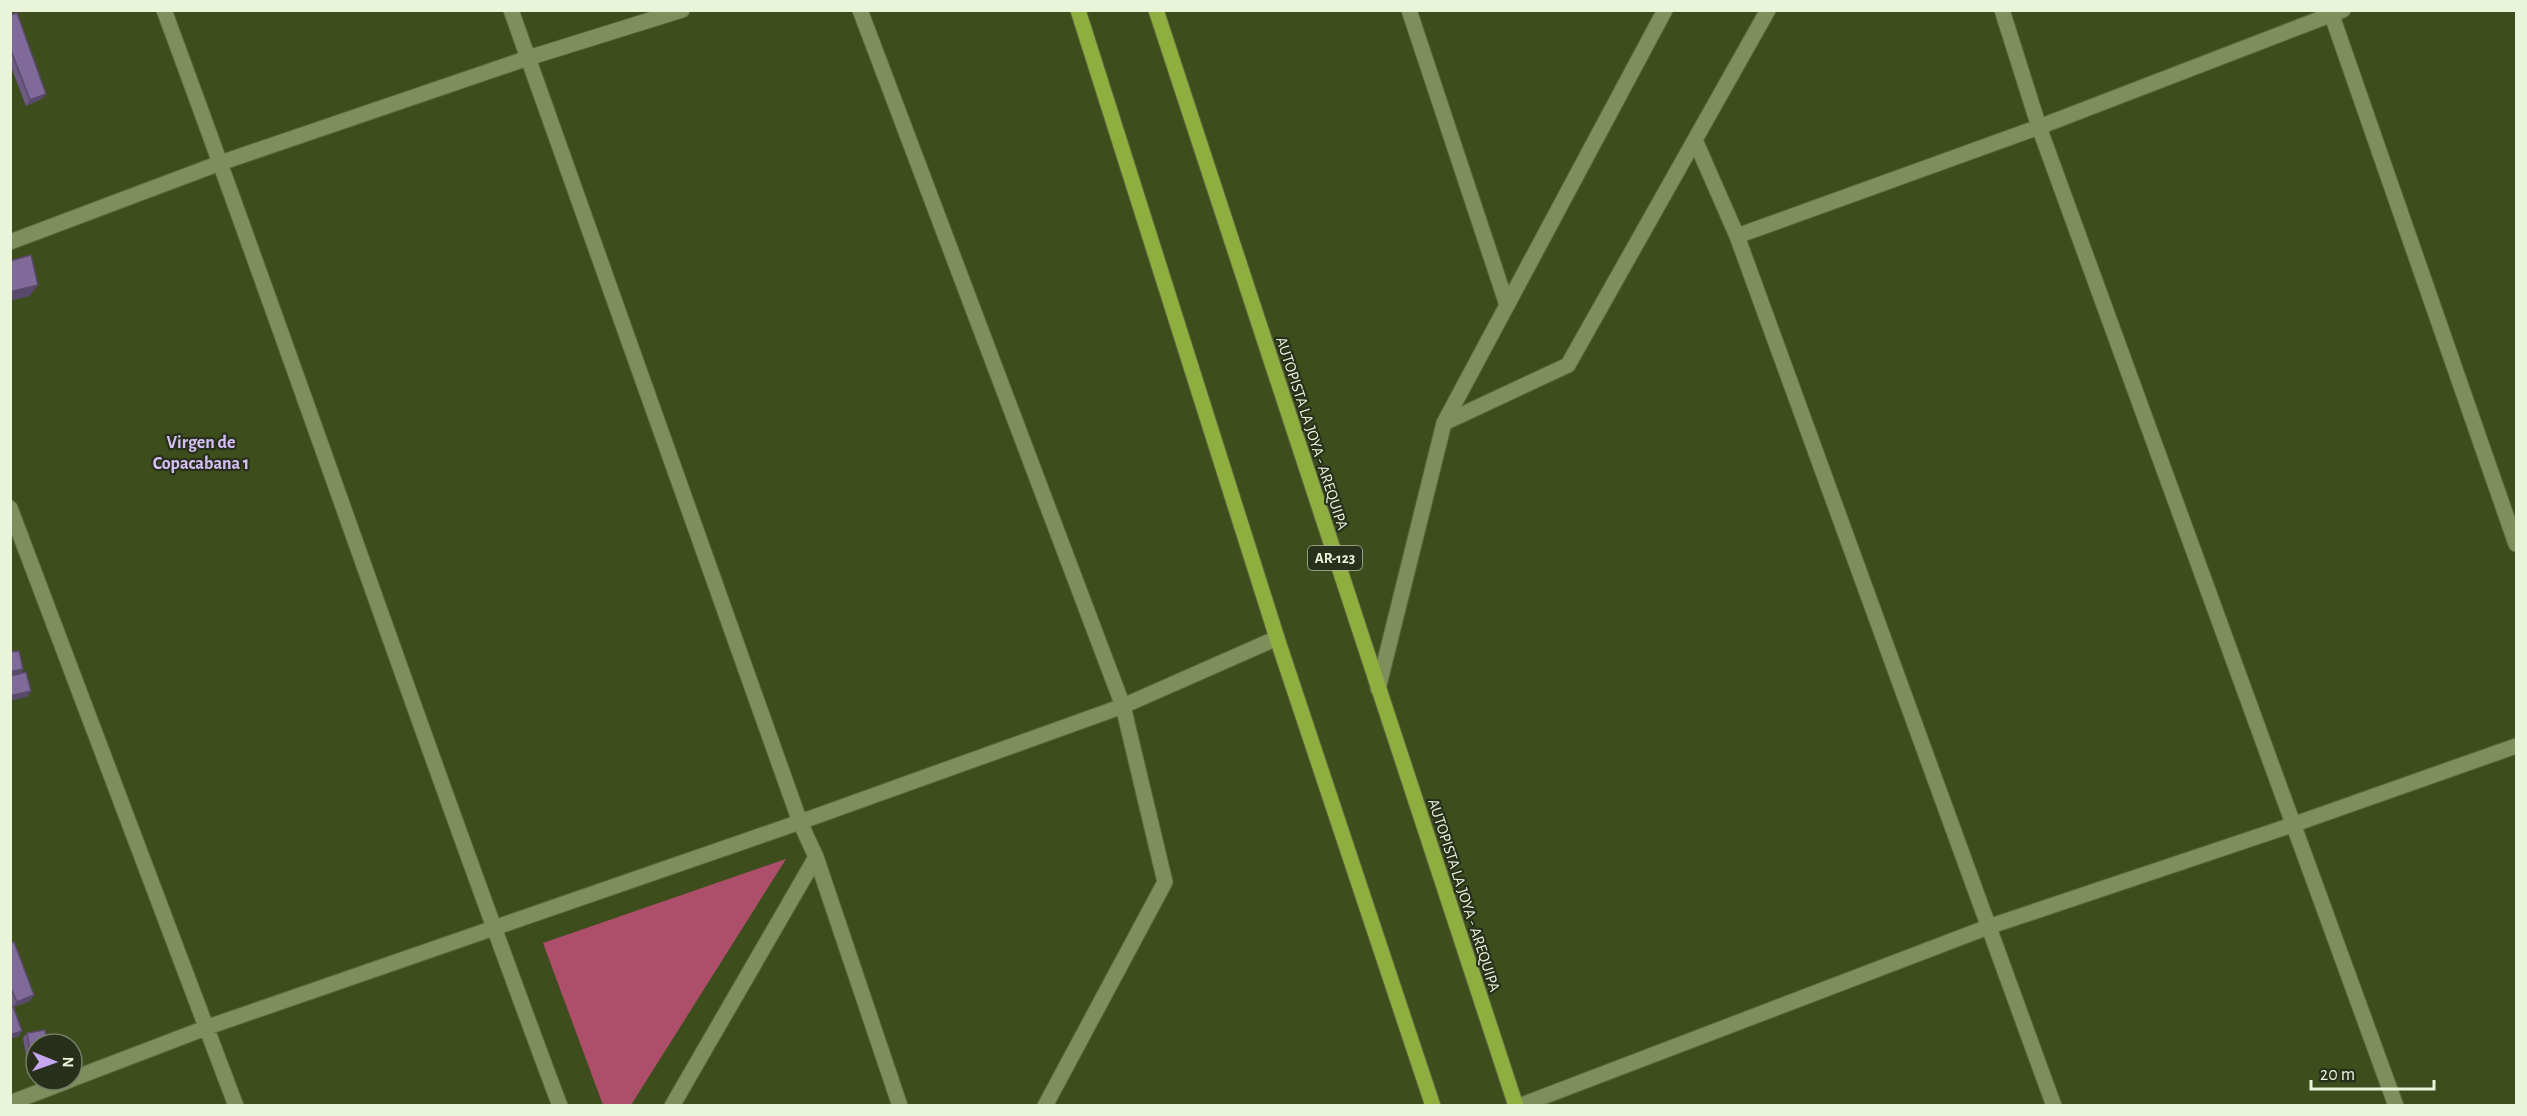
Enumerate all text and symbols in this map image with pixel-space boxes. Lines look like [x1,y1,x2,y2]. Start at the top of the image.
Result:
street label: AUTOPISTA LA JOYA - AREQUIPA [1272,335,1351,532]
district label: Virgen de Copacabana 1 [153,434,249,473]
road number: AR-123 [1308,546,1362,570]
street label: AUTOPISTA LA JOYA - AREQUIPA [1424,797,1503,994]
north arrow [24,1032,84,1092]
scale bar [2311,1053,2434,1091]
text: N [60,1057,76,1068]
text: 20 m [2320,1066,2355,1084]

